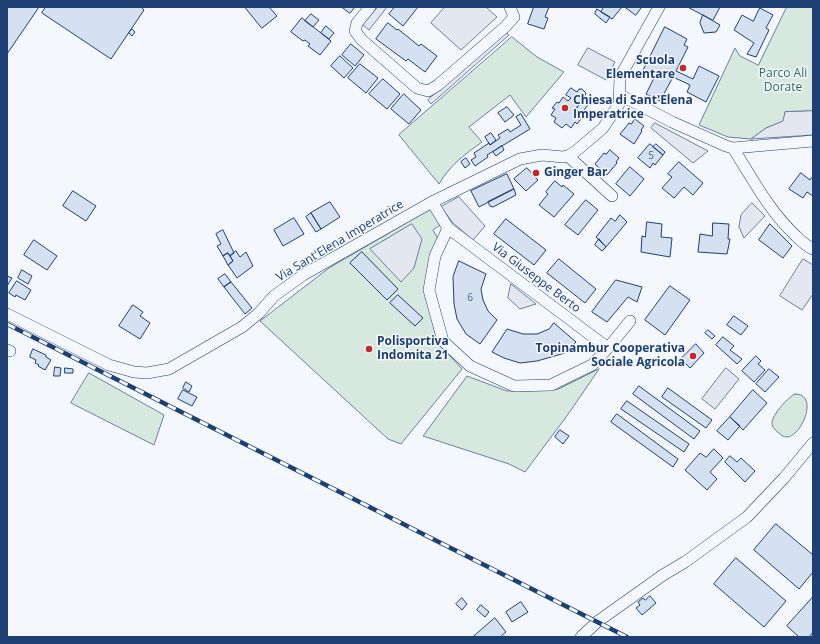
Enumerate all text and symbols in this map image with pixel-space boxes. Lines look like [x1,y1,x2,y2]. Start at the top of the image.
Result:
place label: Scuola Elementare [606,54,675,82]
marker: Scuola Elementare [678,63,688,73]
park label: Parco Ali Dorate [759,67,807,95]
place label: Chiesa di Sant'Elena Imperatrice [573,94,693,122]
marker: Chiesa di Sant'Elena Imperatrice [560,103,570,113]
house number: 5 [648,150,654,162]
place label: Ginger Bar [544,166,607,180]
marker: Ginger Bar [531,168,541,178]
street label: Via Sant'Elena Imperatrice [274,197,406,285]
street label: Via Giuseppe Berto [489,240,583,316]
house number: 6 [467,292,473,304]
place label: Polisportiva Indomita 21 [377,335,449,363]
place label: Topinambur Cooperativa Sociale Agricola [536,342,685,370]
marker: Polisportiva Indomita 21 [364,344,374,354]
marker: Topinambur Cooperativa Sociale Agricola [688,351,698,361]

